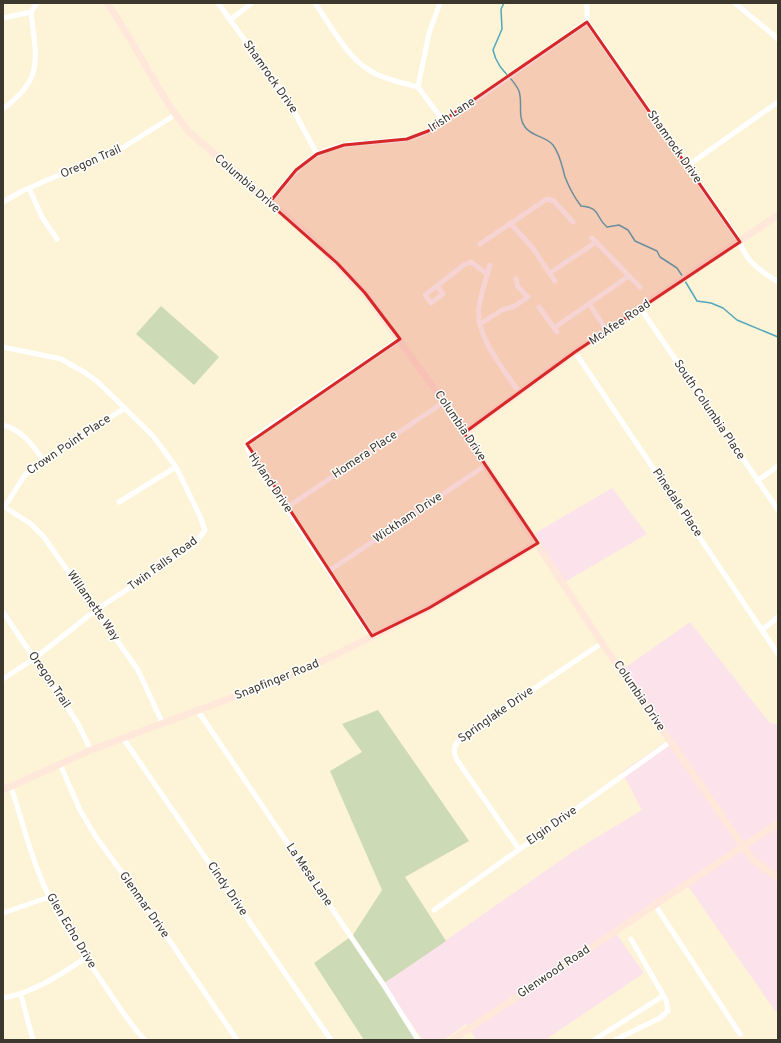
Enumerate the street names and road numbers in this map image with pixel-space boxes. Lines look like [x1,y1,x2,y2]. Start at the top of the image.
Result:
street label: Shamrock Drive [239,37,301,117]
street label: Irish Lane [425,94,479,136]
street label: Shamrock Drive [643,107,705,187]
street label: Oregon Trail [58,141,124,183]
street label: Columbia Drive [211,151,283,217]
street label: McAfee Road [586,296,654,350]
street label: South Columbia Place [669,357,749,463]
street label: Columbia Drive [430,388,490,464]
street label: Crown Point Place [24,411,114,479]
street label: Homera Place [329,427,401,483]
street label: Hyland Drive [244,450,296,516]
street label: Pinedale Place [648,466,706,540]
street label: Wickham Drive [370,489,446,547]
street label: Twin Falls Road [125,533,201,595]
street label: Willamette Way [63,567,123,645]
street label: Oregon Trail [24,649,74,711]
street label: Snapfinger Road [232,656,322,704]
street label: Columbia Drive [609,658,669,734]
street label: Springlake Drive [455,683,537,747]
street label: Elgin Drive [524,803,580,849]
street label: La Mesa Lane [282,840,336,910]
street label: Cindy Drive [203,859,251,919]
street label: Glenmar Drive [115,869,173,941]
street label: Glen Echo Drive [42,890,100,972]
street label: Glenwood Road [515,942,593,1002]

